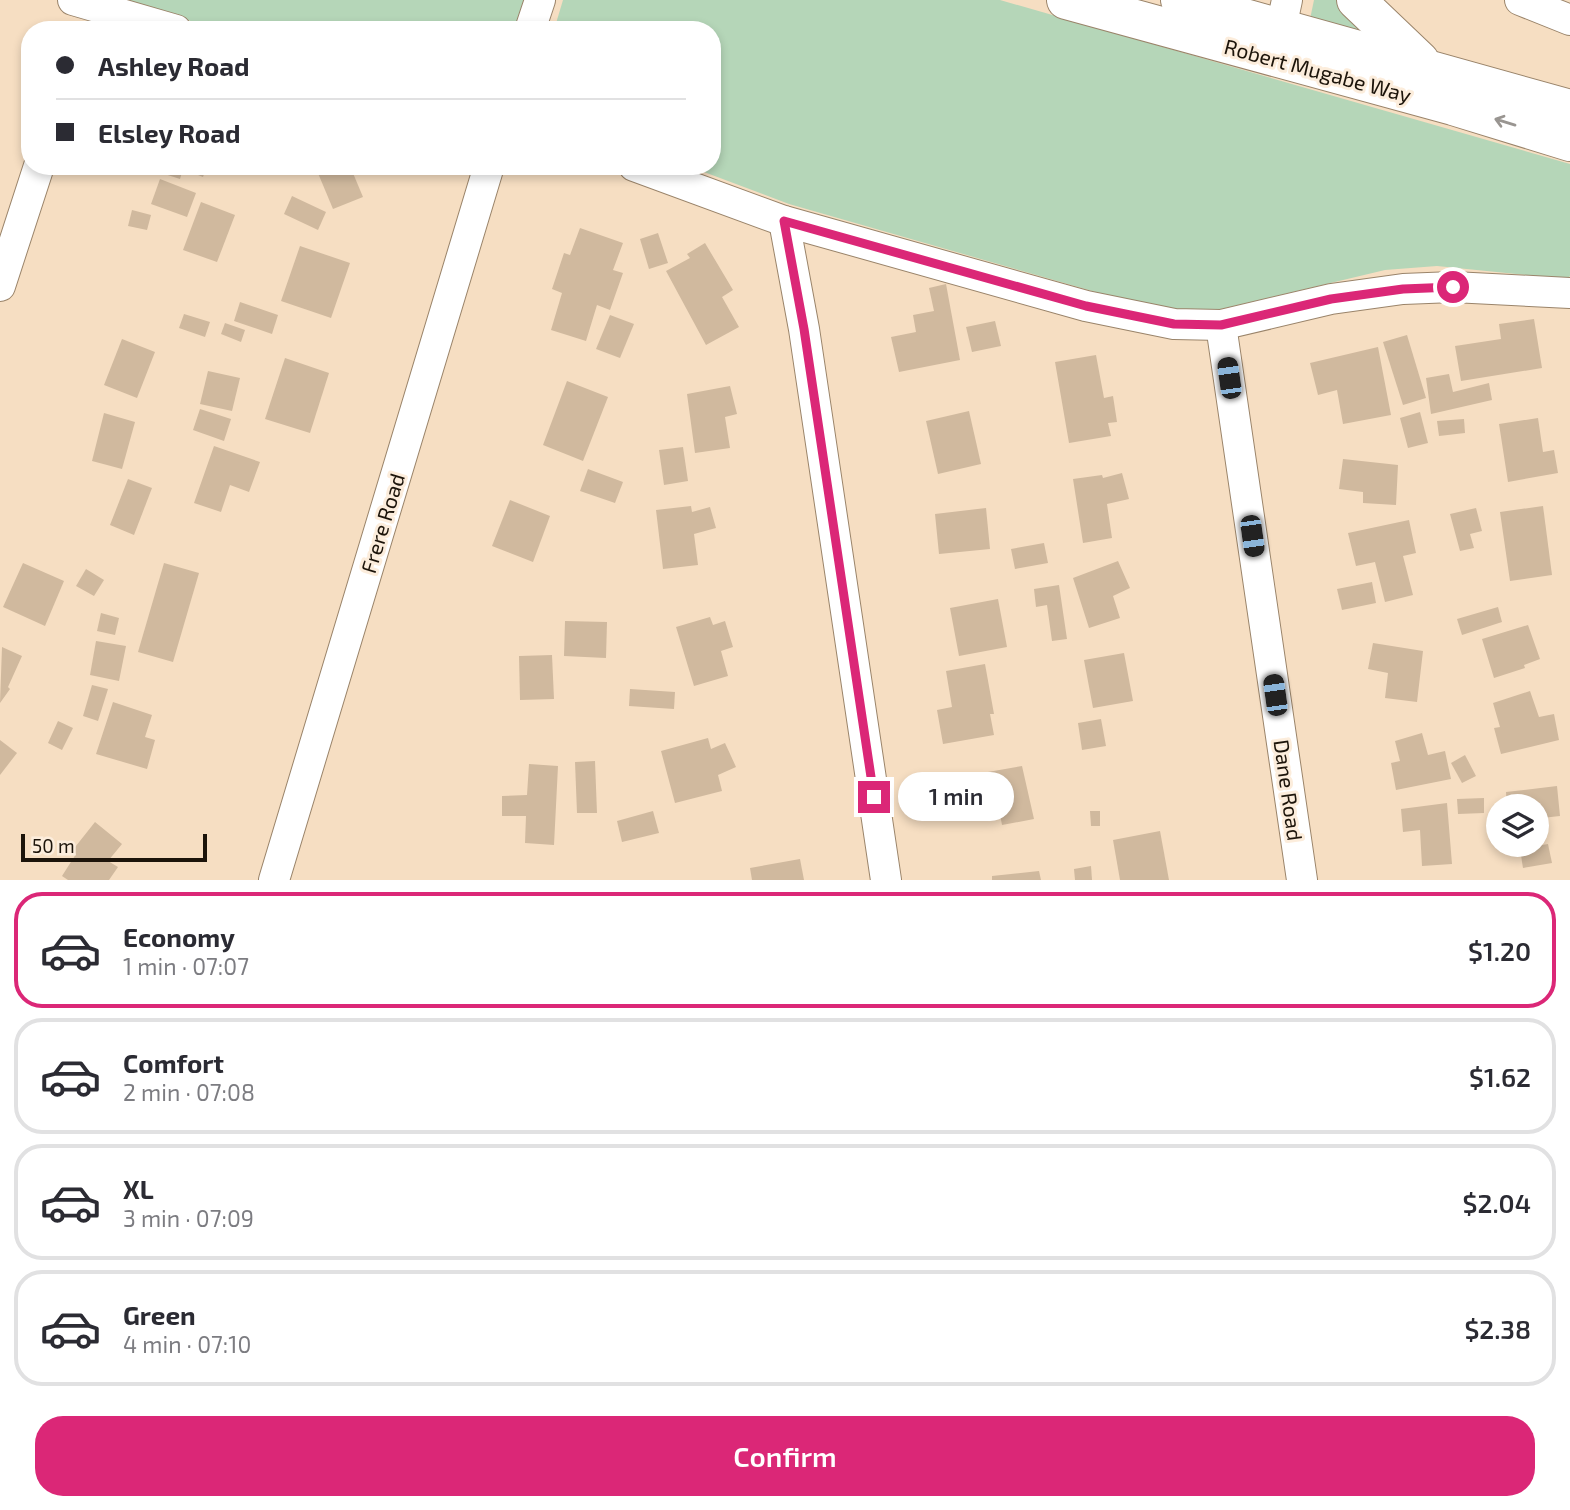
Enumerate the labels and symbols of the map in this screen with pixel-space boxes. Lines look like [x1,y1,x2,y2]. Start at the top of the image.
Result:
street label: Robert Mugabe Way [1222,33,1414,107]
one-way arrow [1494,115,1516,127]
route start [1437,271,1469,303]
car [1216,356,1243,400]
street label: Frere Road [355,470,409,576]
car [1239,514,1266,558]
car [1262,673,1289,717]
street label: Dane Road [1270,738,1308,842]
callout: 1 min [898,772,1014,822]
route end [858,781,890,813]
scale bar [21,831,206,863]

